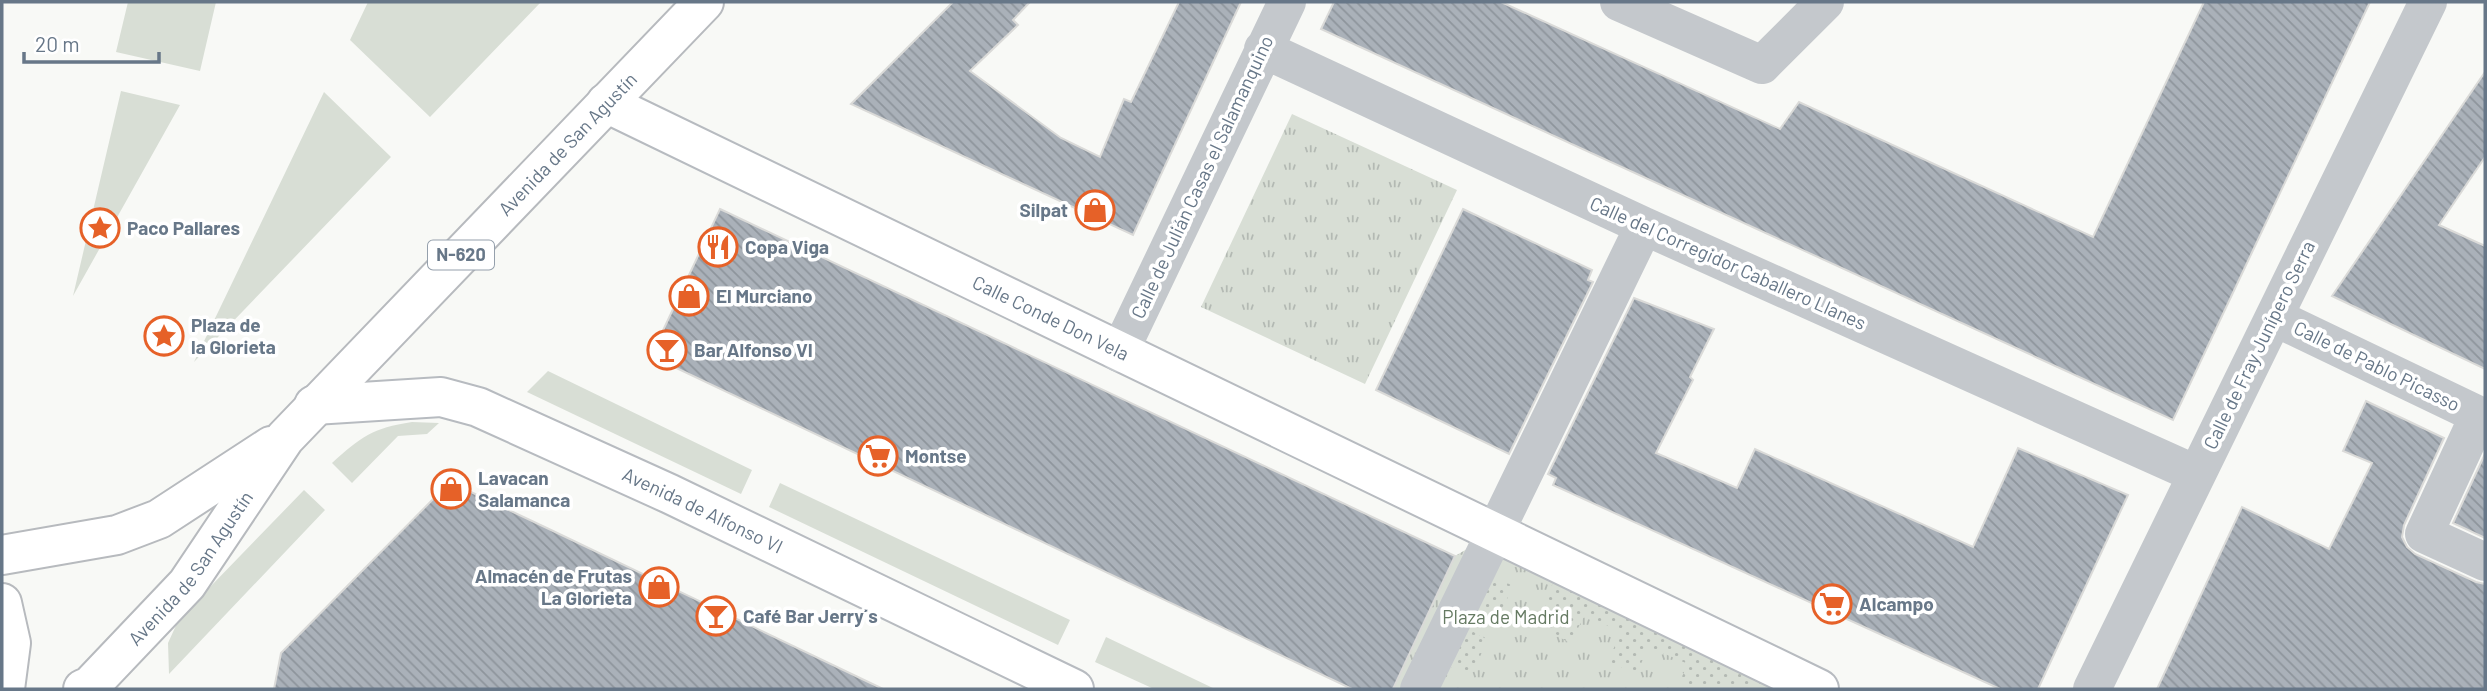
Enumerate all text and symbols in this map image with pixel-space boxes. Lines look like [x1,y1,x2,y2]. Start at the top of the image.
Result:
scale bar [24,21,159,65]
text: 20 m [35,31,80,56]
street label: Calle de Julián Casas el Salamanquino [1126,32,1277,322]
street label: Avenida de San Agustín [493,67,641,220]
shop icon: Silpat [1074,189,1116,231]
street label: Calle del Corregidor Caballero Llanes [1587,191,1870,334]
place label: Silpat [1019,198,1068,221]
place icon: Paco Pallares [79,207,121,249]
place label: Paco Pallares [127,216,240,239]
restaurant icon: Copa Viga [697,226,739,268]
place label: Copa Viga [745,235,829,258]
street label: Calle de Fray Junípero Serra [2198,237,2319,453]
road number: N-620 [428,241,494,270]
street label: Calle Conde Don Vela [969,270,1133,365]
shop icon: El Murciano [668,275,710,317]
place label: El Murciano [716,284,813,307]
place label: Plaza de la Glorieta [191,313,276,358]
place icon: Plaza de la Glorieta [143,315,185,357]
street label: Calle de Pablo Picasso [2290,315,2464,416]
bar icon: Bar Alfonso VI [646,329,688,371]
place label: Bar Alfonso VI [694,338,813,361]
supermarket icon: Montse [857,435,899,477]
place label: Montse [905,444,967,467]
street label: Avenida de Alfonso VI [619,462,787,558]
place label: Lavacan Salamanca [478,466,570,511]
shop icon: Lavacan Salamanca [430,468,472,510]
street label: Avenida de San Agustín [123,486,257,650]
place label: Almacén de Frutas La Glorieta [475,564,632,609]
shop icon: Almacén de Frutas La Glorieta [638,566,680,608]
supermarket icon: Alcampo [1811,583,1853,625]
place label: Alcampo [1859,592,1934,615]
bar icon: Café Bar Jerry´s [695,595,737,637]
place label: Café Bar Jerry´s [743,604,878,627]
park label: Plaza de Madrid [1442,605,1570,628]

